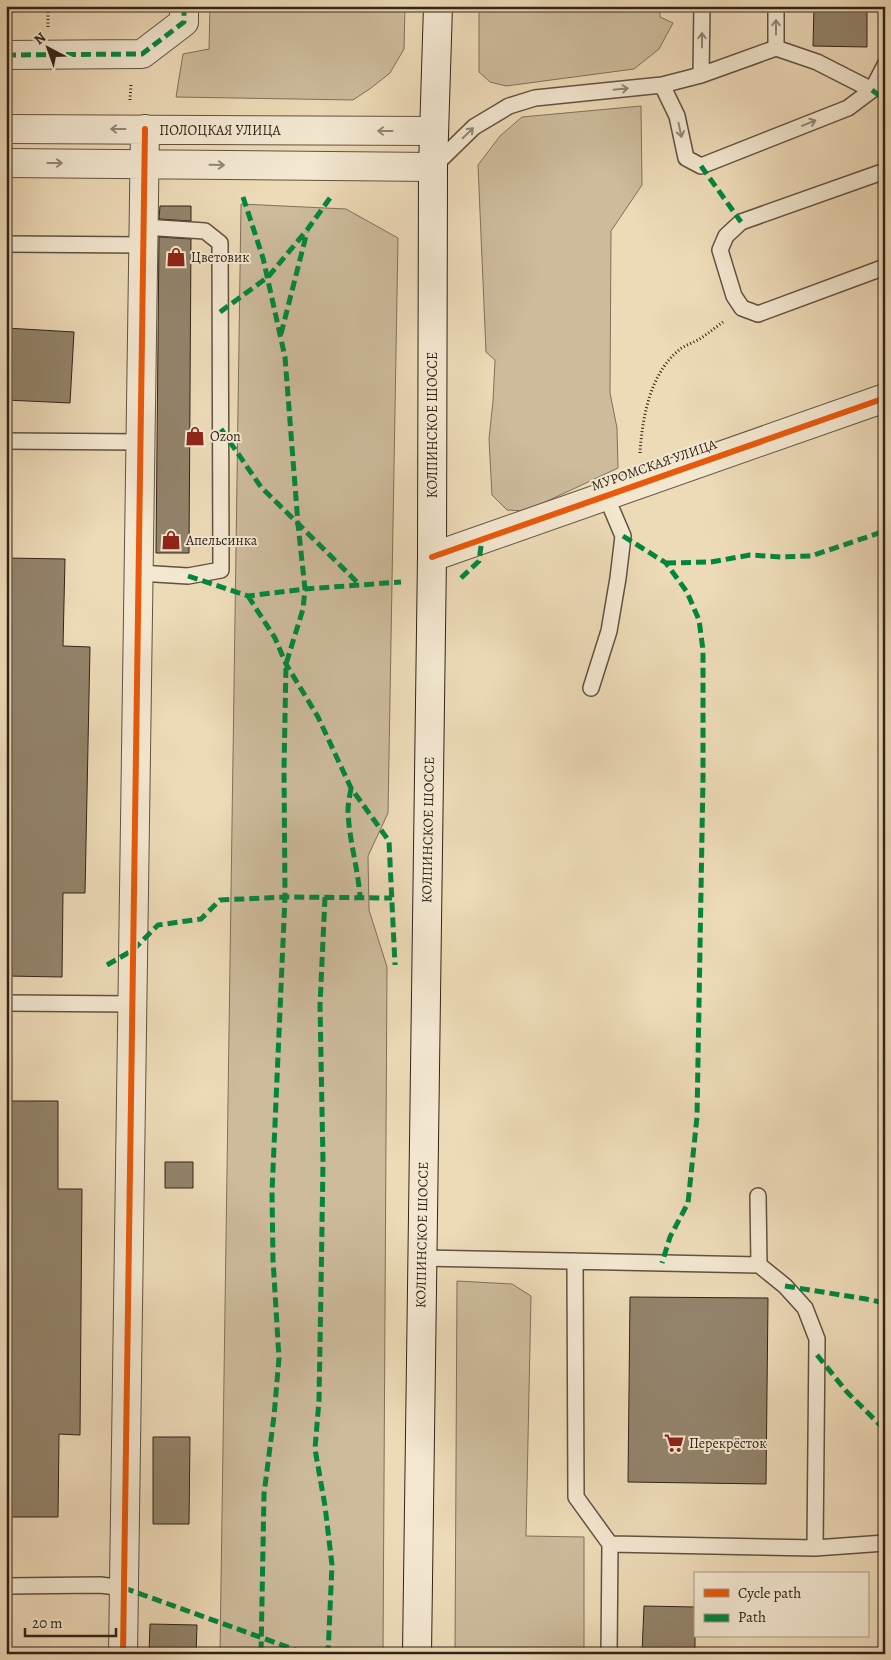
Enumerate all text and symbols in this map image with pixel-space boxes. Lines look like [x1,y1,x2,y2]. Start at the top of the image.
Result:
one-way arrow [771,19,781,36]
north arrow [22,22,72,72]
text: N [30,28,50,49]
one-way arrow [697,33,707,49]
one-way arrow [612,84,628,94]
one-way arrow [801,118,816,127]
street label: ПОЛОЦКАЯ УЛИЦА [159,121,282,140]
one-way arrow [675,121,685,137]
one-way arrow [110,124,126,134]
one-way arrow [377,126,394,136]
one-way arrow [462,127,474,139]
one-way arrow [46,158,63,168]
one-way arrow [209,160,225,170]
shop icon: Цветовик [165,246,187,268]
place label: Цветовик [191,248,249,267]
street label: КОЛПИНСКОЕ ШОССЕ [423,352,442,498]
shop icon: Ozon [184,425,206,447]
place label: Ozon [210,427,241,446]
street label: МУРОМСКАЯ УЛИЦА [589,434,720,495]
shop icon: Апельсинка [160,529,182,551]
place label: Апельсинка [185,531,258,550]
street label: КОЛПИНСКОЕ ШОССЕ [417,757,439,903]
street label: КОЛПИНСКОЕ ШОССЕ [411,1162,433,1308]
supermarket icon: Перекрёсток [663,1432,685,1454]
place label: Перекрёсток [689,1434,766,1453]
legend [694,1572,868,1638]
text: Cycle path [738,1583,801,1603]
scale bar [25,1605,116,1637]
text: Path [738,1607,766,1627]
text: 20 m [32,1613,63,1633]

